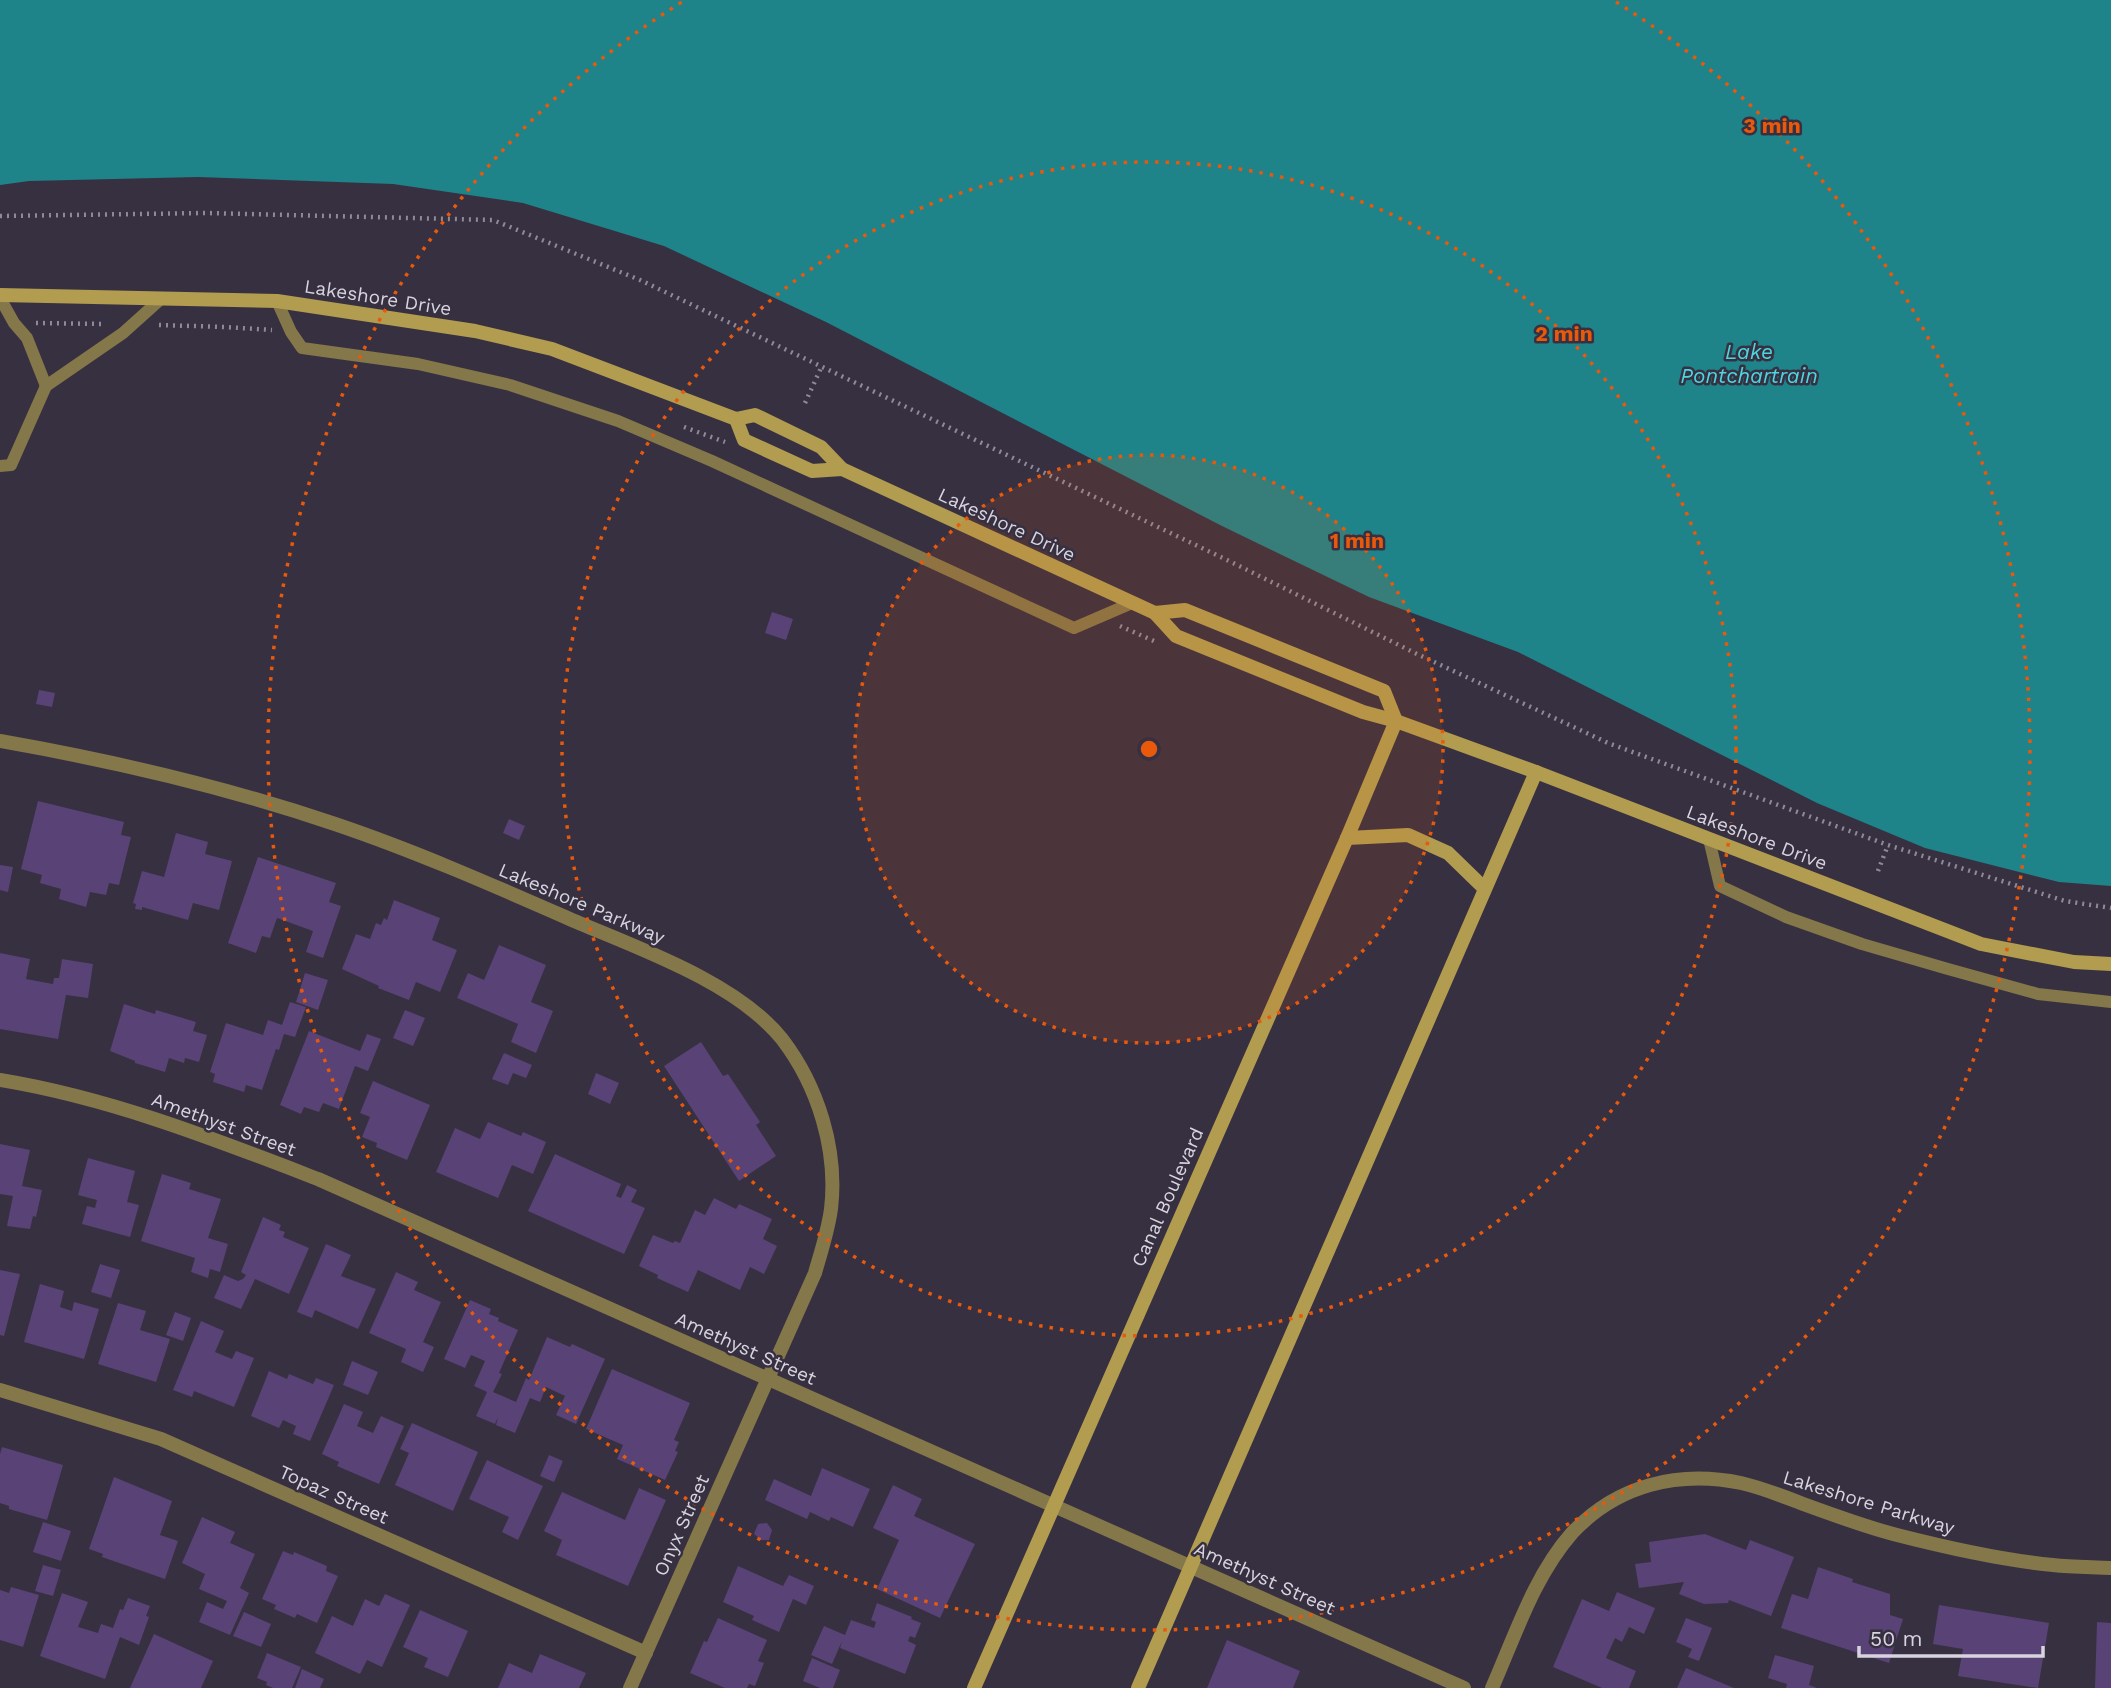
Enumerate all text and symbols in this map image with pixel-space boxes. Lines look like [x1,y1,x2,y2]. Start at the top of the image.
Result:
text: 3 min [1743,113,1801,138]
street label: Lakeshore Drive [303,274,453,320]
text: 2 min [1535,321,1593,346]
water label: Lake Pontchartrain [1680,339,1818,388]
street label: Lakeshore Drive [934,483,1079,566]
text: 1 min [1330,528,1384,553]
centre of rings [1137,737,1161,761]
street label: Lakeshore Drive [1683,800,1830,875]
street label: Lakeshore Parkway [495,858,668,949]
street label: Amethyst Street [148,1088,299,1161]
street label: Canal Boulevard [1126,1124,1208,1270]
street label: Amethyst Street [672,1307,820,1390]
street label: Topaz Street [276,1460,392,1529]
street label: Lakeshore Parkway [1780,1465,1958,1540]
street label: Onyx Street [649,1471,714,1580]
street label: Amethyst Street [1191,1537,1339,1620]
scale bar [1859,1614,2043,1658]
text: 50 m [1870,1626,1922,1651]

